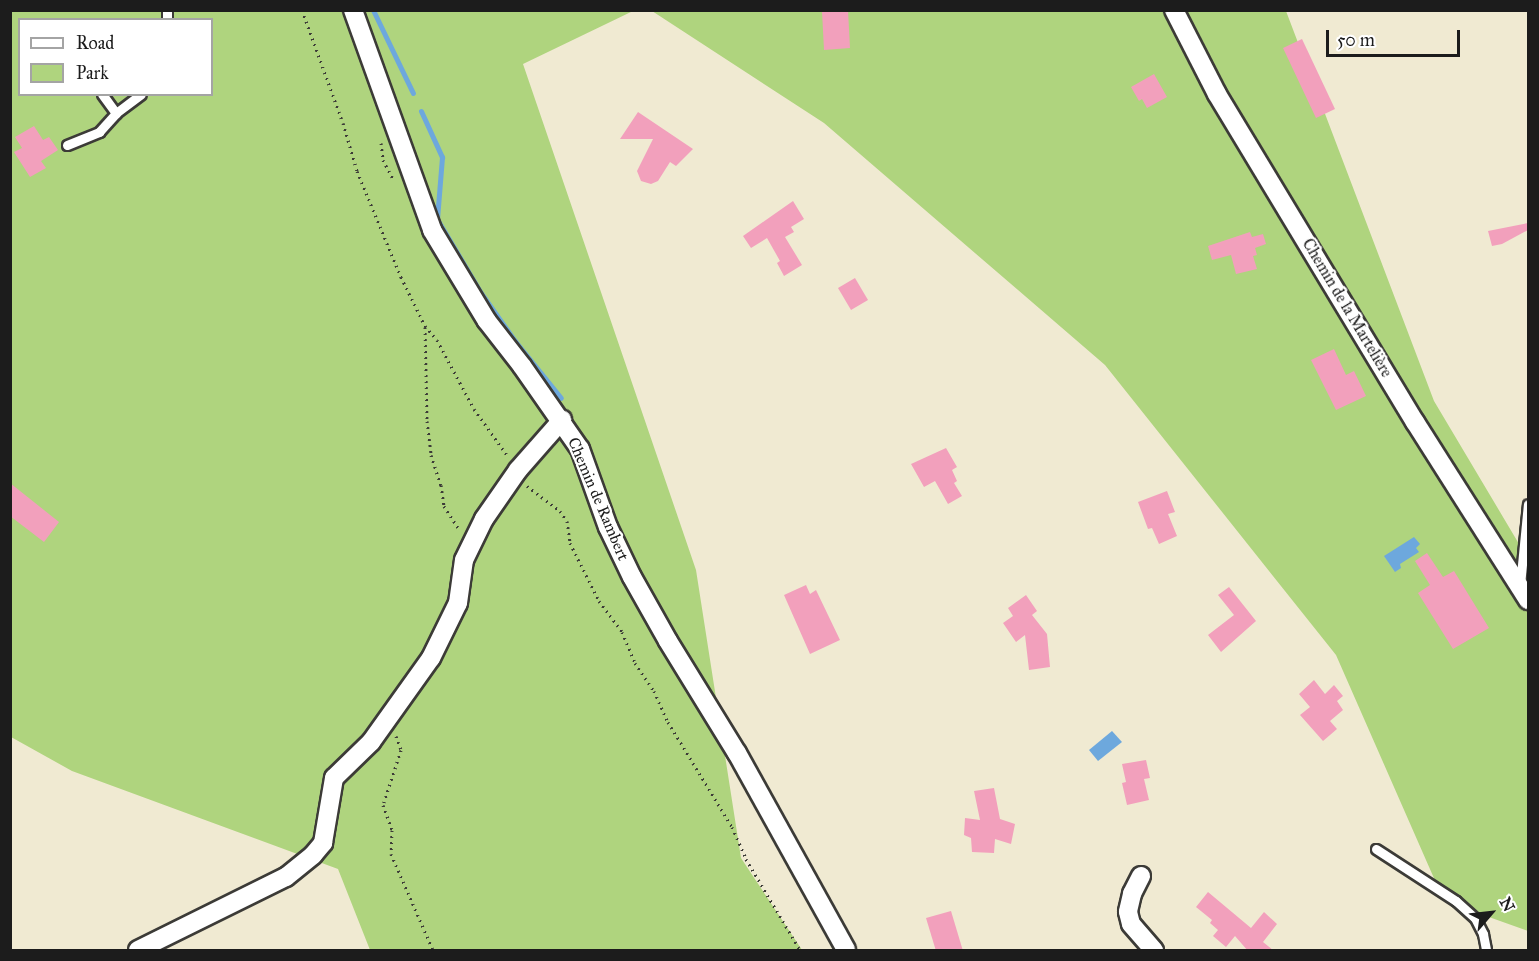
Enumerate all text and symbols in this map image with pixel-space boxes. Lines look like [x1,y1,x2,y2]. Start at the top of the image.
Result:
legend [18,18,213,96]
scale bar [1329,18,1462,56]
text: 50 m [1337,29,1375,51]
text: Road [76,32,114,54]
text: Park [76,62,109,84]
street label: Chemin de la Martelière [1298,235,1396,381]
street label: Chemin de Rambert [563,435,633,563]
north arrow [1461,883,1521,943]
text: N [1496,894,1519,915]

